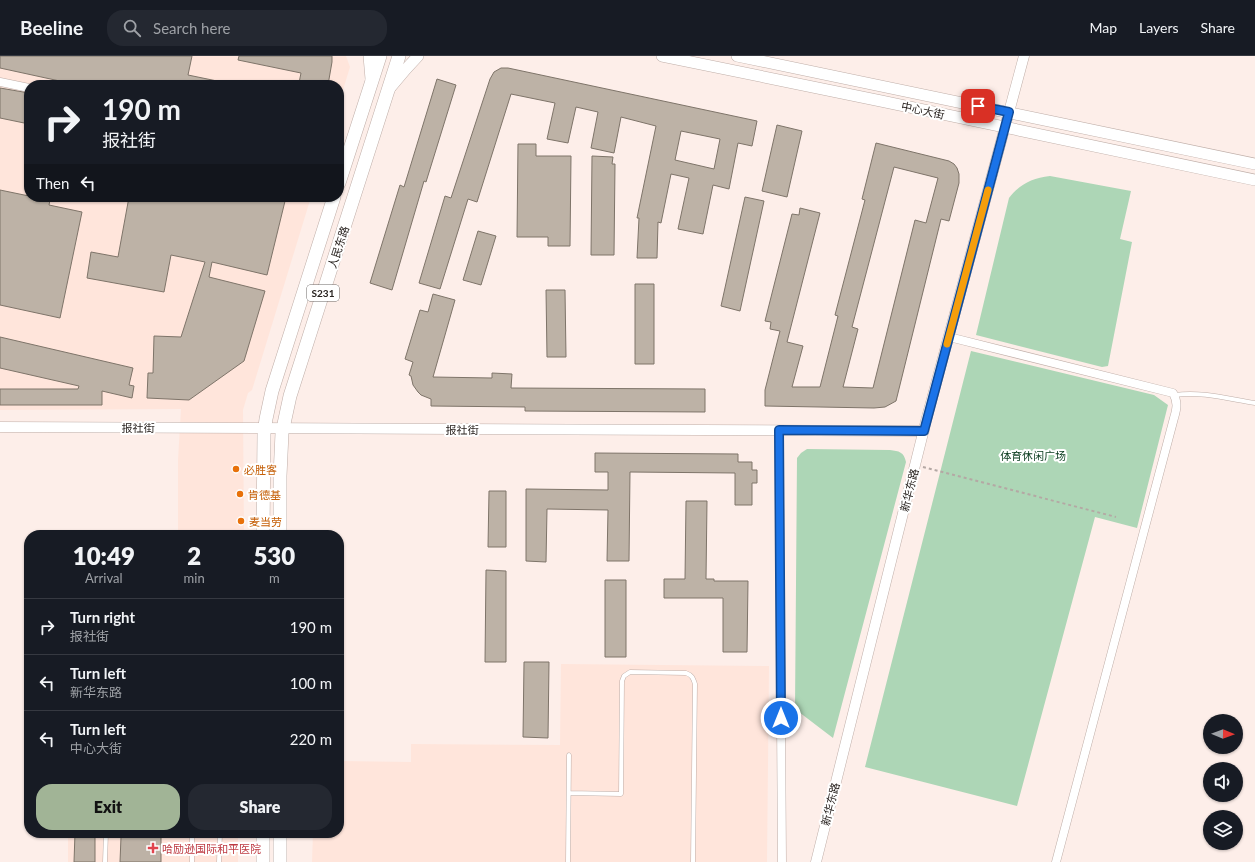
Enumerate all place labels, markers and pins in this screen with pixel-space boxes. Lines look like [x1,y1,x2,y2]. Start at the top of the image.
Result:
pin [961,89,995,123]
place label: 必胜客 [244,463,277,476]
marker: 必胜客 [231,464,241,474]
place label: 肯德基 [248,488,281,501]
marker: 肯德基 [235,489,245,499]
place label: 麦当劳 [249,515,282,528]
marker: 麦当劳 [236,516,246,526]
marker: 哈励逊国际和平医院 [147,842,159,854]
place label: 哈励逊国际和平医院 [162,842,261,855]

